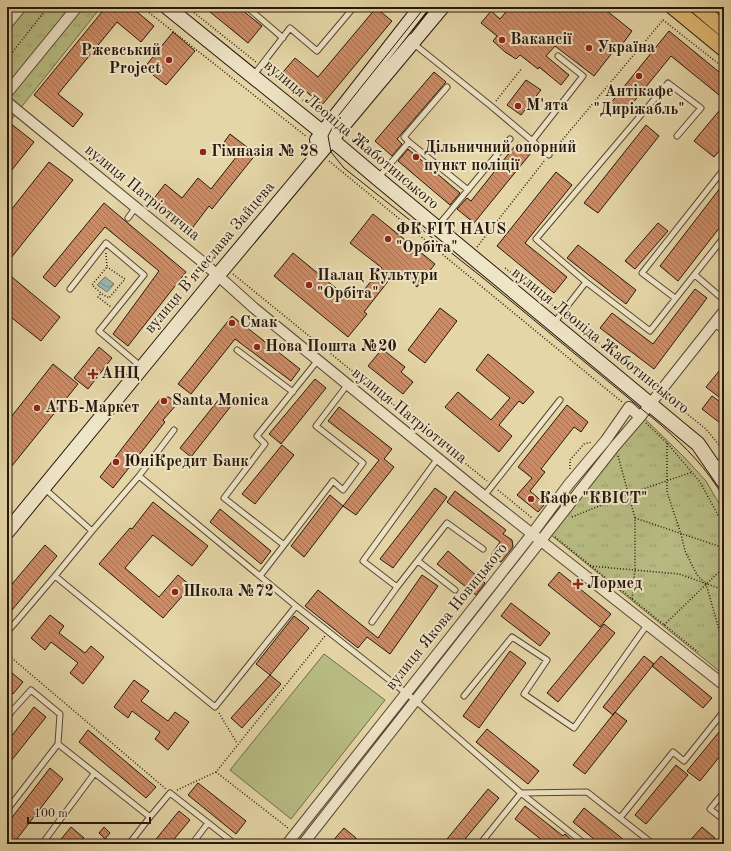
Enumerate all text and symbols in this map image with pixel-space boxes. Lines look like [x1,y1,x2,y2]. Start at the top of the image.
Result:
place label: Вакансії [510,32,572,48]
marker: Вакансії [497,35,507,45]
place label: Україна [597,40,655,56]
place label: Ржевський Project [81,43,161,77]
marker: Україна [584,43,594,53]
marker: Ржевський Project [164,55,174,65]
street label: вулиця Леоніда Жаботинського [260,57,442,213]
marker: Антiкафе "Дирiжабль" [634,71,644,81]
place label: Антiкафе "Дирiжабль" [594,84,684,118]
place label: М'ята [526,98,569,114]
marker: М'ята [513,101,523,111]
place label: Дільничний опорний пункт поліції [424,140,576,174]
street label: вулиця Патріотична [81,142,203,244]
place label: Гімназія № 28 [211,144,318,160]
marker: Гімназія № 28 [198,147,208,157]
marker: Дільничний опорний пункт поліції [411,152,421,162]
street label: вулиця Вʼячеслава Зайцева [141,178,278,337]
place label: ФК FIT HAUS "Орбіта" [396,222,506,256]
marker: ФК FIT HAUS "Орбіта" [383,234,393,244]
street label: вулиця Леоніда Жаботинського [508,265,692,417]
place label: Палац Культури "Орбіта" [317,268,438,302]
marker: Палац Культури "Орбіта" [304,280,314,290]
place label: Смак [240,315,278,331]
marker: Смак [227,318,237,328]
place label: Нова Пошта №20 [265,339,397,355]
marker: Нова Пошта №20 [252,342,262,352]
street label: вулиця Патріотична [348,365,470,467]
place label: АНЦ [101,366,140,382]
marker: АНЦ [88,369,98,379]
place label: Santa Monica [172,393,269,409]
marker: Santa Monica [159,396,169,406]
place label: АТБ-Маркет [45,400,140,416]
marker: АТБ-Маркет [32,403,42,413]
place label: ЮніКредит Банк [124,454,249,470]
marker: ЮніКредит Банк [111,457,121,467]
place label: Кафе "КВІСТ" [539,491,647,507]
marker: Кафе "КВІСТ" [526,494,536,504]
street label: вулиця Якова Новицького [383,540,511,693]
place label: Лормед [587,576,642,592]
marker: Лормед [572,578,584,590]
place label: Школа №72 [183,584,274,600]
marker: Школа №72 [170,587,180,597]
scale bar [28,799,150,825]
text: 100 m [34,808,68,820]

